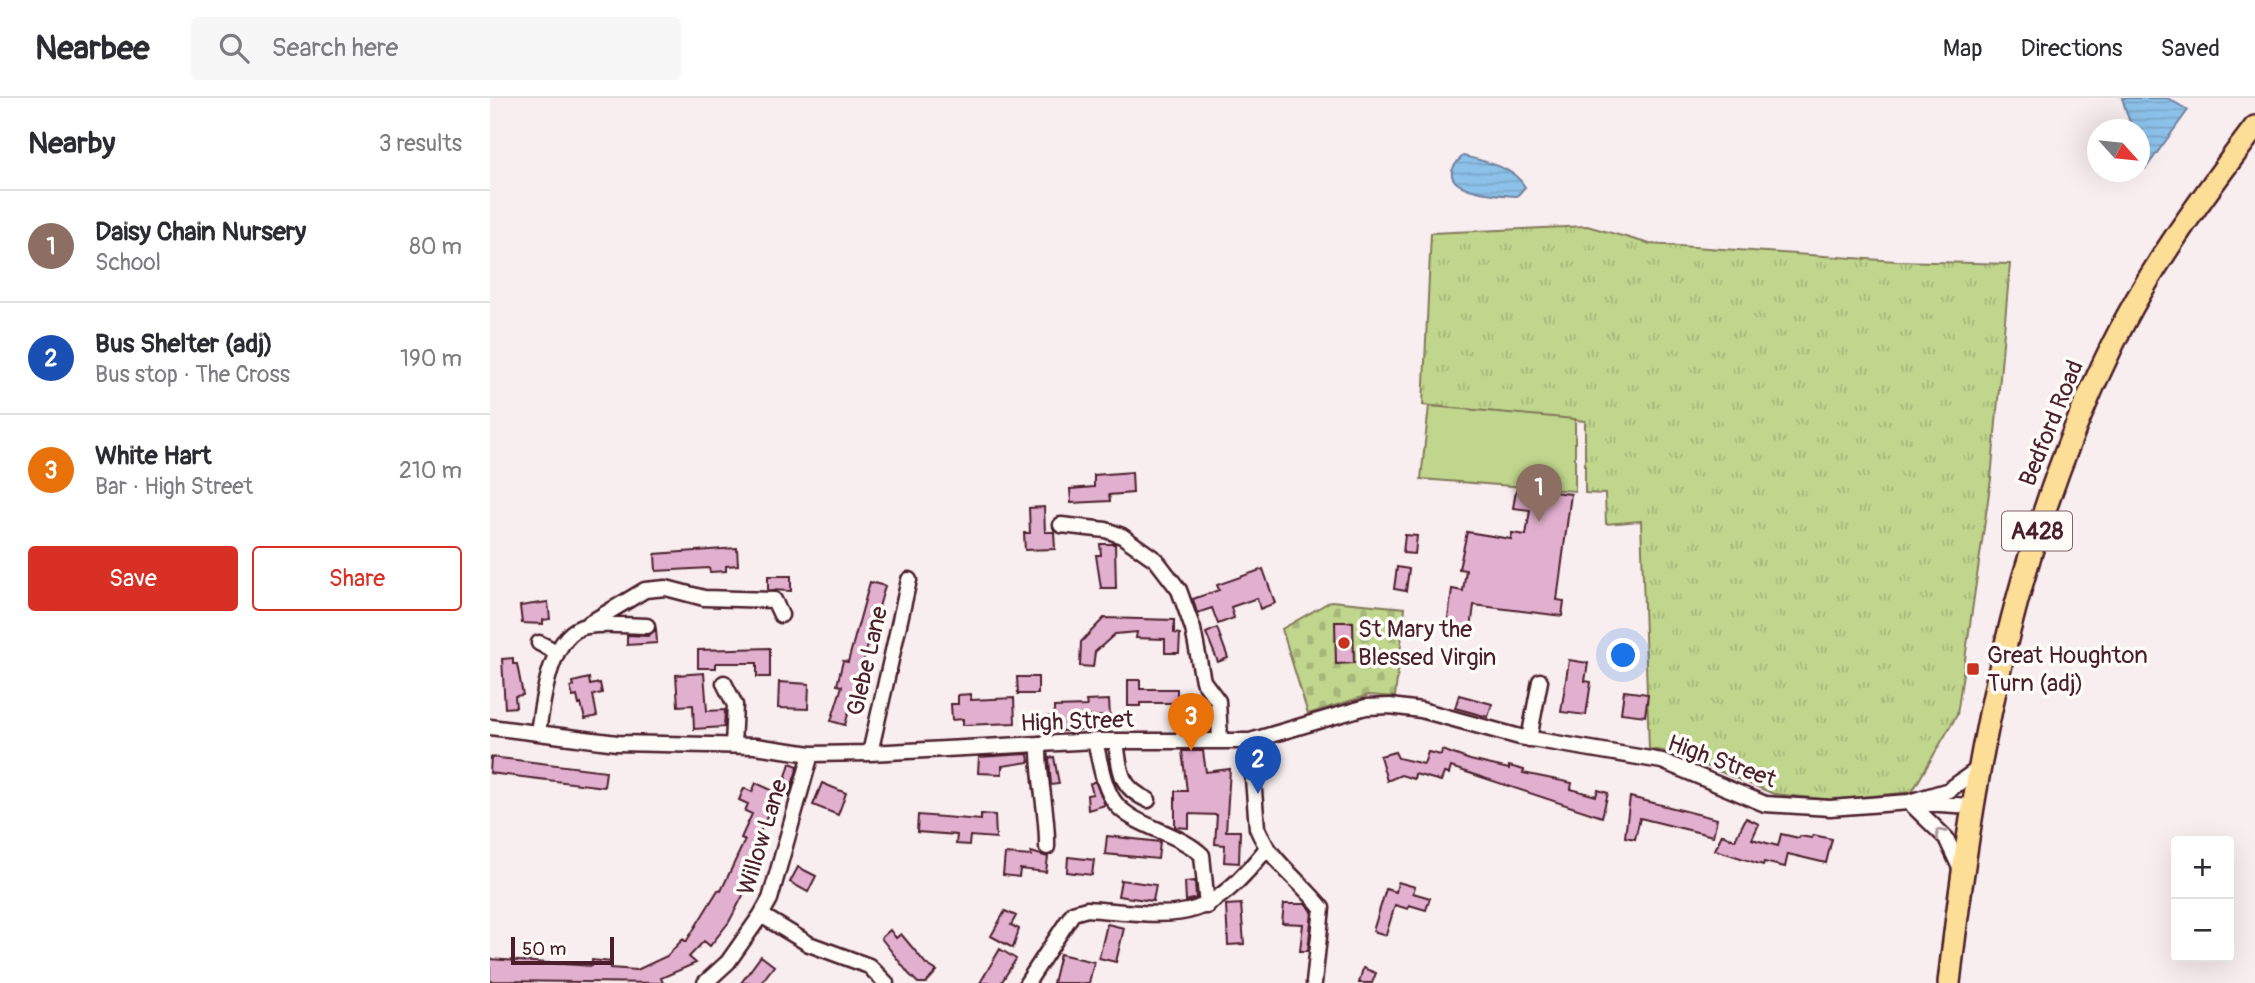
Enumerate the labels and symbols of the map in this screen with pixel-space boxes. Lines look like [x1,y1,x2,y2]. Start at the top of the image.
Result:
north arrow [2087,119,2150,182]
street label: Bedford Road [2013,356,2090,490]
pin: 1 [1516,464,1562,522]
road number: A428 [2002,512,2072,550]
street label: Glebe Lane [841,603,894,719]
place label: St Mary the Blessed Virgin [1358,615,1496,672]
marker: St Mary the Blessed Virgin [1336,635,1352,651]
your location [1606,638,1640,672]
place label: Great Houghton Turn (adj) [1987,641,2148,698]
marker: Great Houghton Turn (adj) [1965,661,1981,677]
pin: 3 [1168,693,1214,751]
street label: High Street [1020,705,1134,738]
street label: High Street [1664,728,1780,795]
pin: 2 [1235,736,1281,794]
street label: Willow Lane [731,776,794,899]
one-way arrow [1936,828,1948,841]
scale bar [511,934,614,966]

